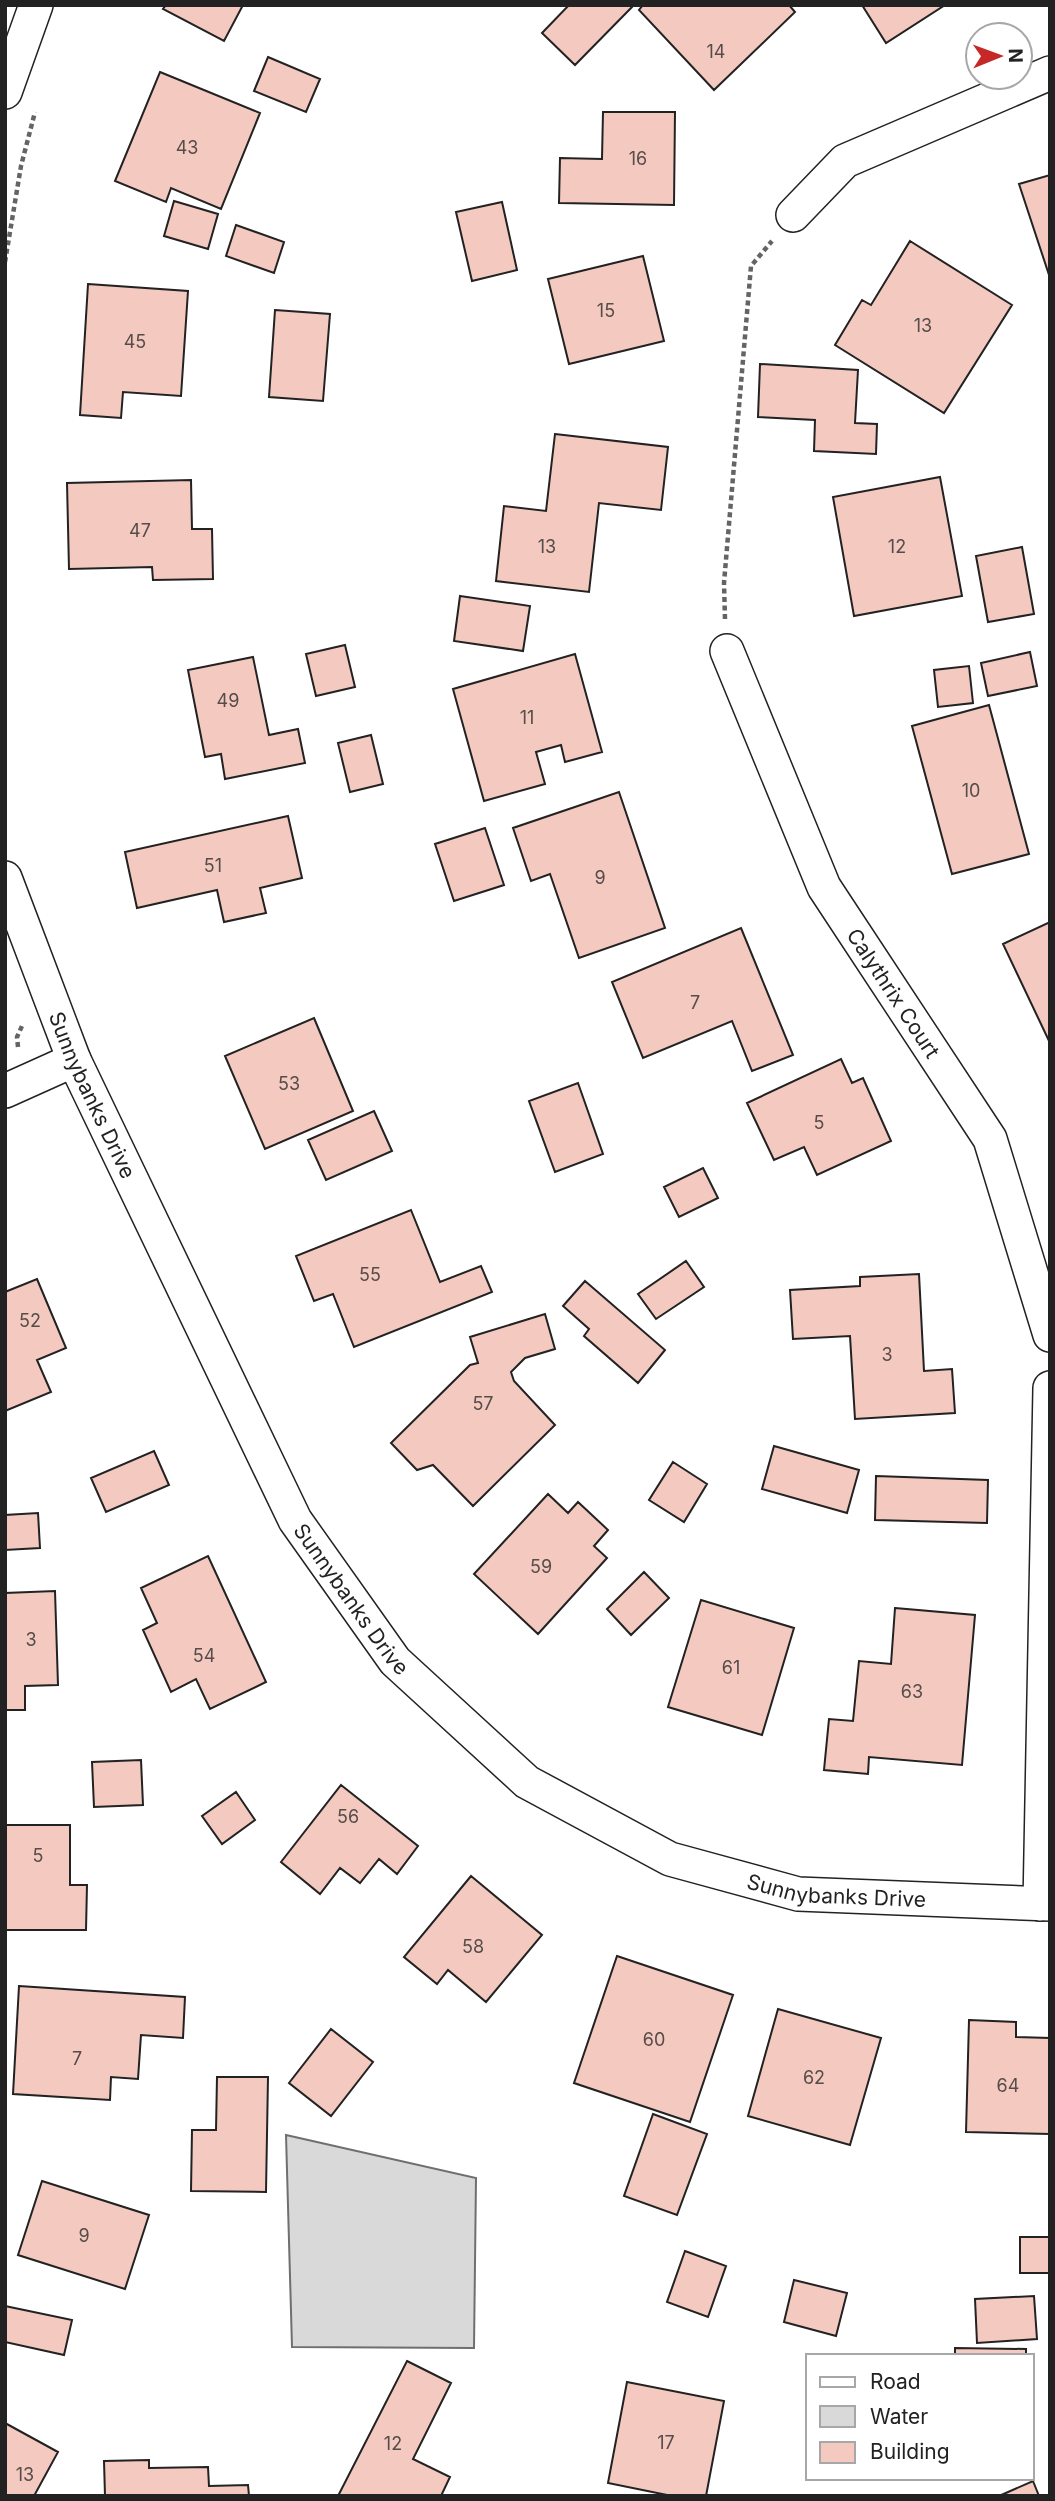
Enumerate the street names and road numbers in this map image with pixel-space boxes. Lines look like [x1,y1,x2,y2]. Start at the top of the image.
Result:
street label: Calythrix Court [842,923,946,1063]
street label: Sunnybanks Drive [44,1008,141,1182]
street label: Sunnybanks Drive [289,1518,414,1680]
street label: Sunnybanks Drive [744,1868,927,1912]

